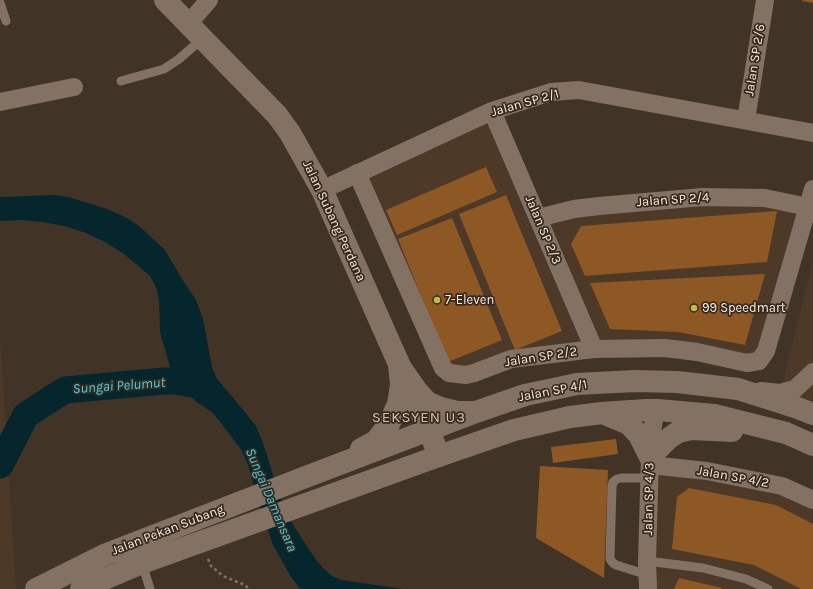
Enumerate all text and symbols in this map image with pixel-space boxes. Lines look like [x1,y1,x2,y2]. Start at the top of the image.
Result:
street label: Jalan SP 2/6 [742,23,768,97]
street label: Jalan SP 2/1 [489,86,561,120]
street label: Jalan Subang Perdana [299,158,369,284]
street label: Jalan SP 2/4 [636,190,710,210]
street label: Jalan SP 2/3 [522,193,564,267]
place label: 7-Eleven [445,292,494,308]
marker: 7-Eleven [432,295,442,305]
place label: 99 Speedmart [702,300,786,316]
marker: 99 Speedmart [689,303,699,313]
street label: Jalan SP 2/2 [504,344,578,370]
water label: Sungai Pelumut [72,374,166,398]
street label: Jalan SP 4/1 [517,377,589,405]
district label: SEKSYEN U3 [372,409,466,427]
water label: Sungai Damansara [242,446,300,554]
street label: Jalan SP 4/3 [641,462,657,536]
street label: Jalan SP 4/2 [696,463,770,491]
street label: Jalan Pekan Subang [110,501,226,559]

